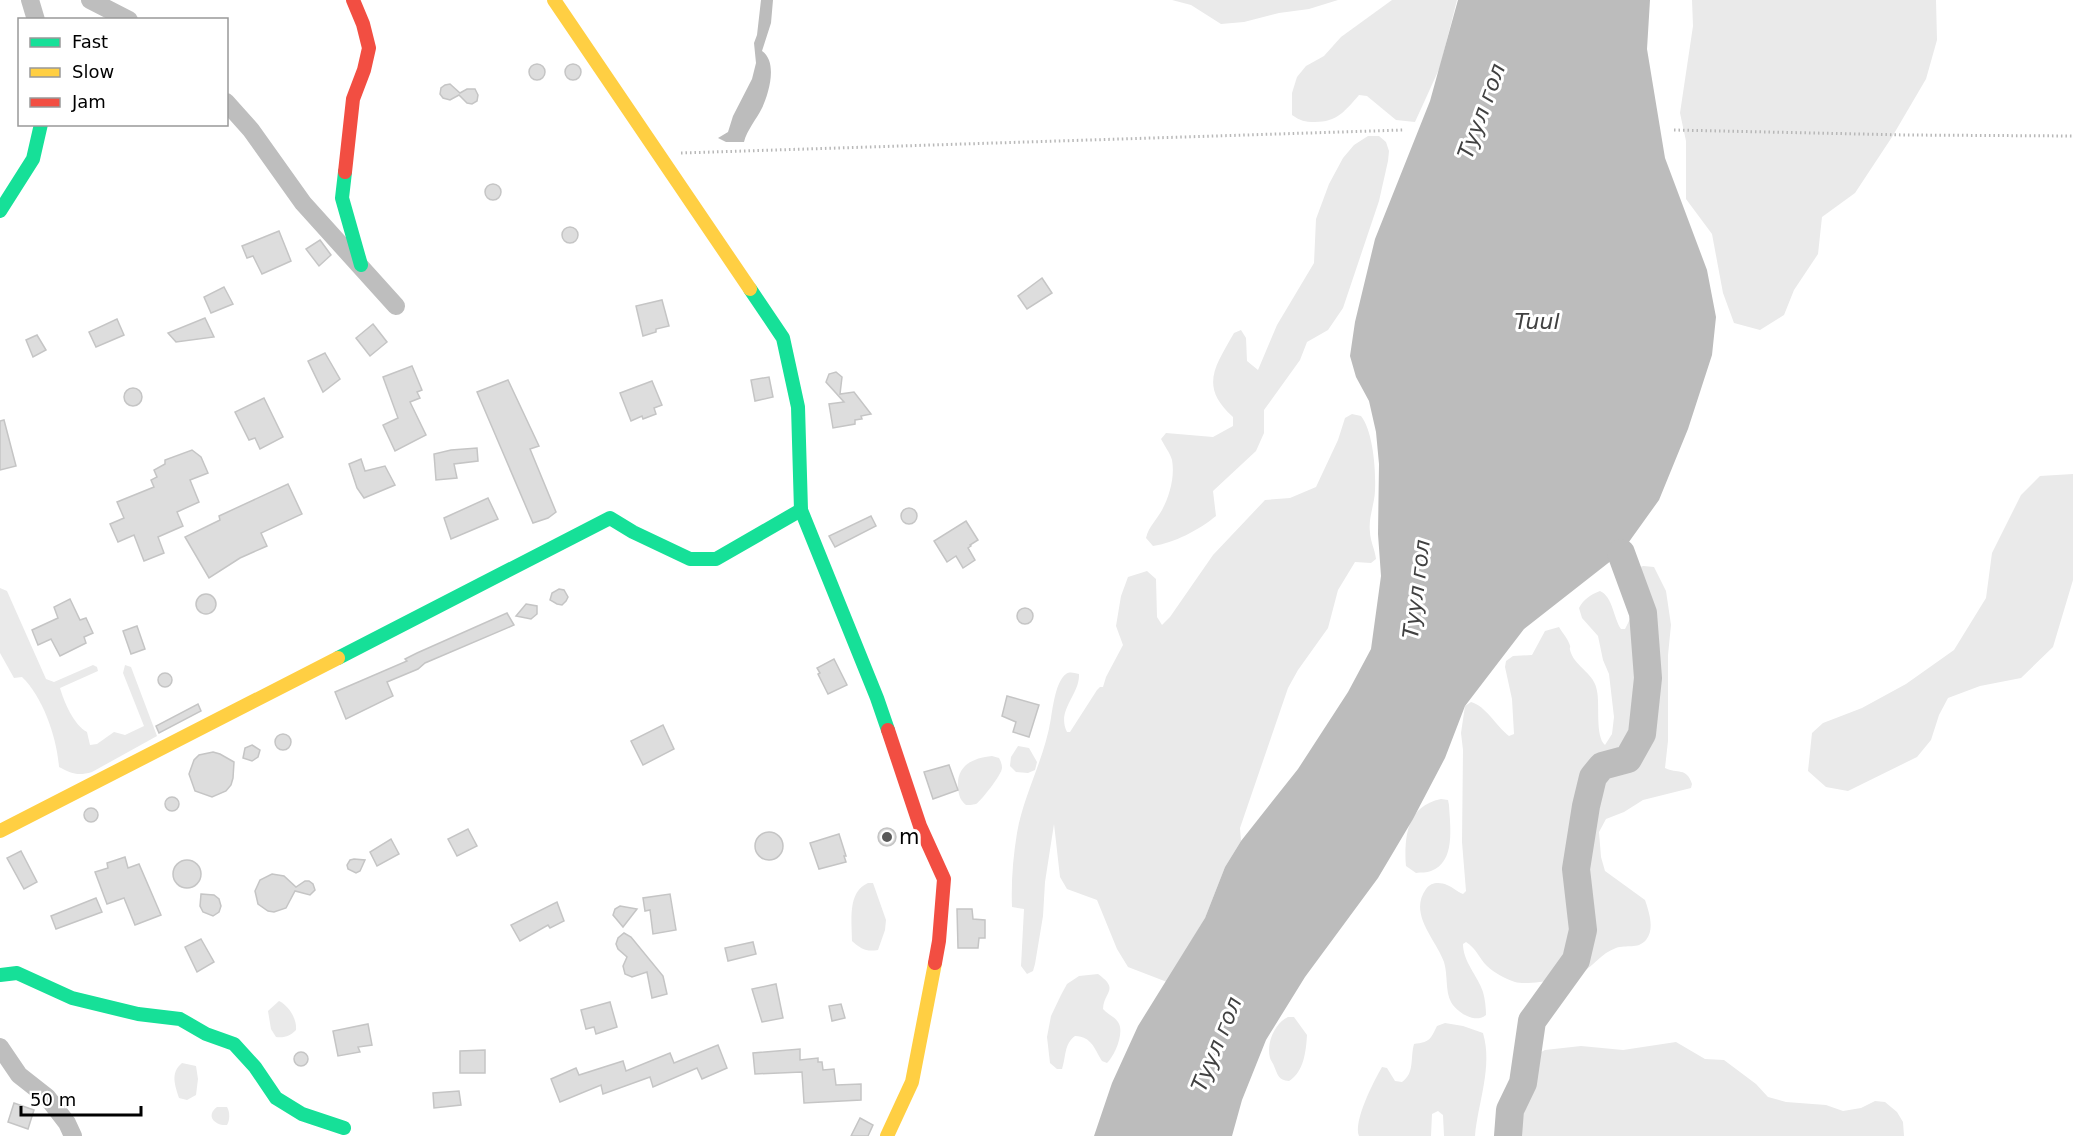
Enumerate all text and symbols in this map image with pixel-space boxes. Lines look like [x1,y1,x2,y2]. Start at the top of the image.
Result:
legend [18,18,228,126]
text: Fast [72,31,108,52]
water label: Туул гол [1453,60,1510,162]
text: Slow [72,61,114,82]
text: Jam [71,91,106,112]
water label: Tuul [1514,309,1560,334]
water label: Туул гол [1398,538,1435,640]
place label: m [899,825,919,849]
marker: m [880,830,894,844]
water label: Туул гол [1186,993,1247,1095]
scale bar [21,1079,141,1117]
text: 50 m [30,1089,76,1110]

